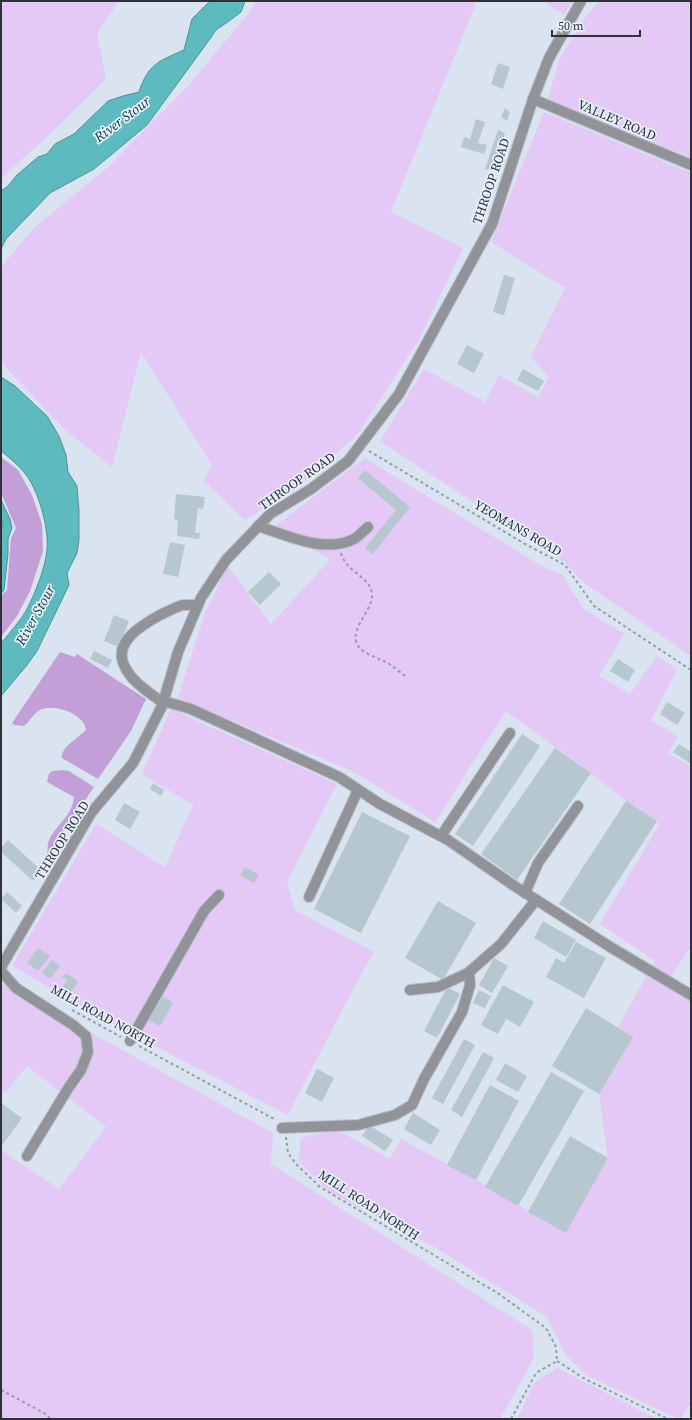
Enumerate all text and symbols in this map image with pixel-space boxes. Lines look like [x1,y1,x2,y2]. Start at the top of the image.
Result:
scale bar [552,12,640,38]
text: 50 m [558,18,584,34]
water label: River Stour [89,91,155,147]
street label: VALLEY ROAD [575,96,659,144]
street label: THROOP ROAD [468,136,514,226]
street label: THROOP ROAD [255,448,339,514]
street label: YEOMANS ROAD [471,496,565,560]
water label: River Stour [10,581,60,650]
street label: THROOP ROAD [31,797,93,883]
street label: MILL ROAD NORTH [48,980,158,1052]
street label: MILL ROAD NORTH [315,1166,423,1244]

